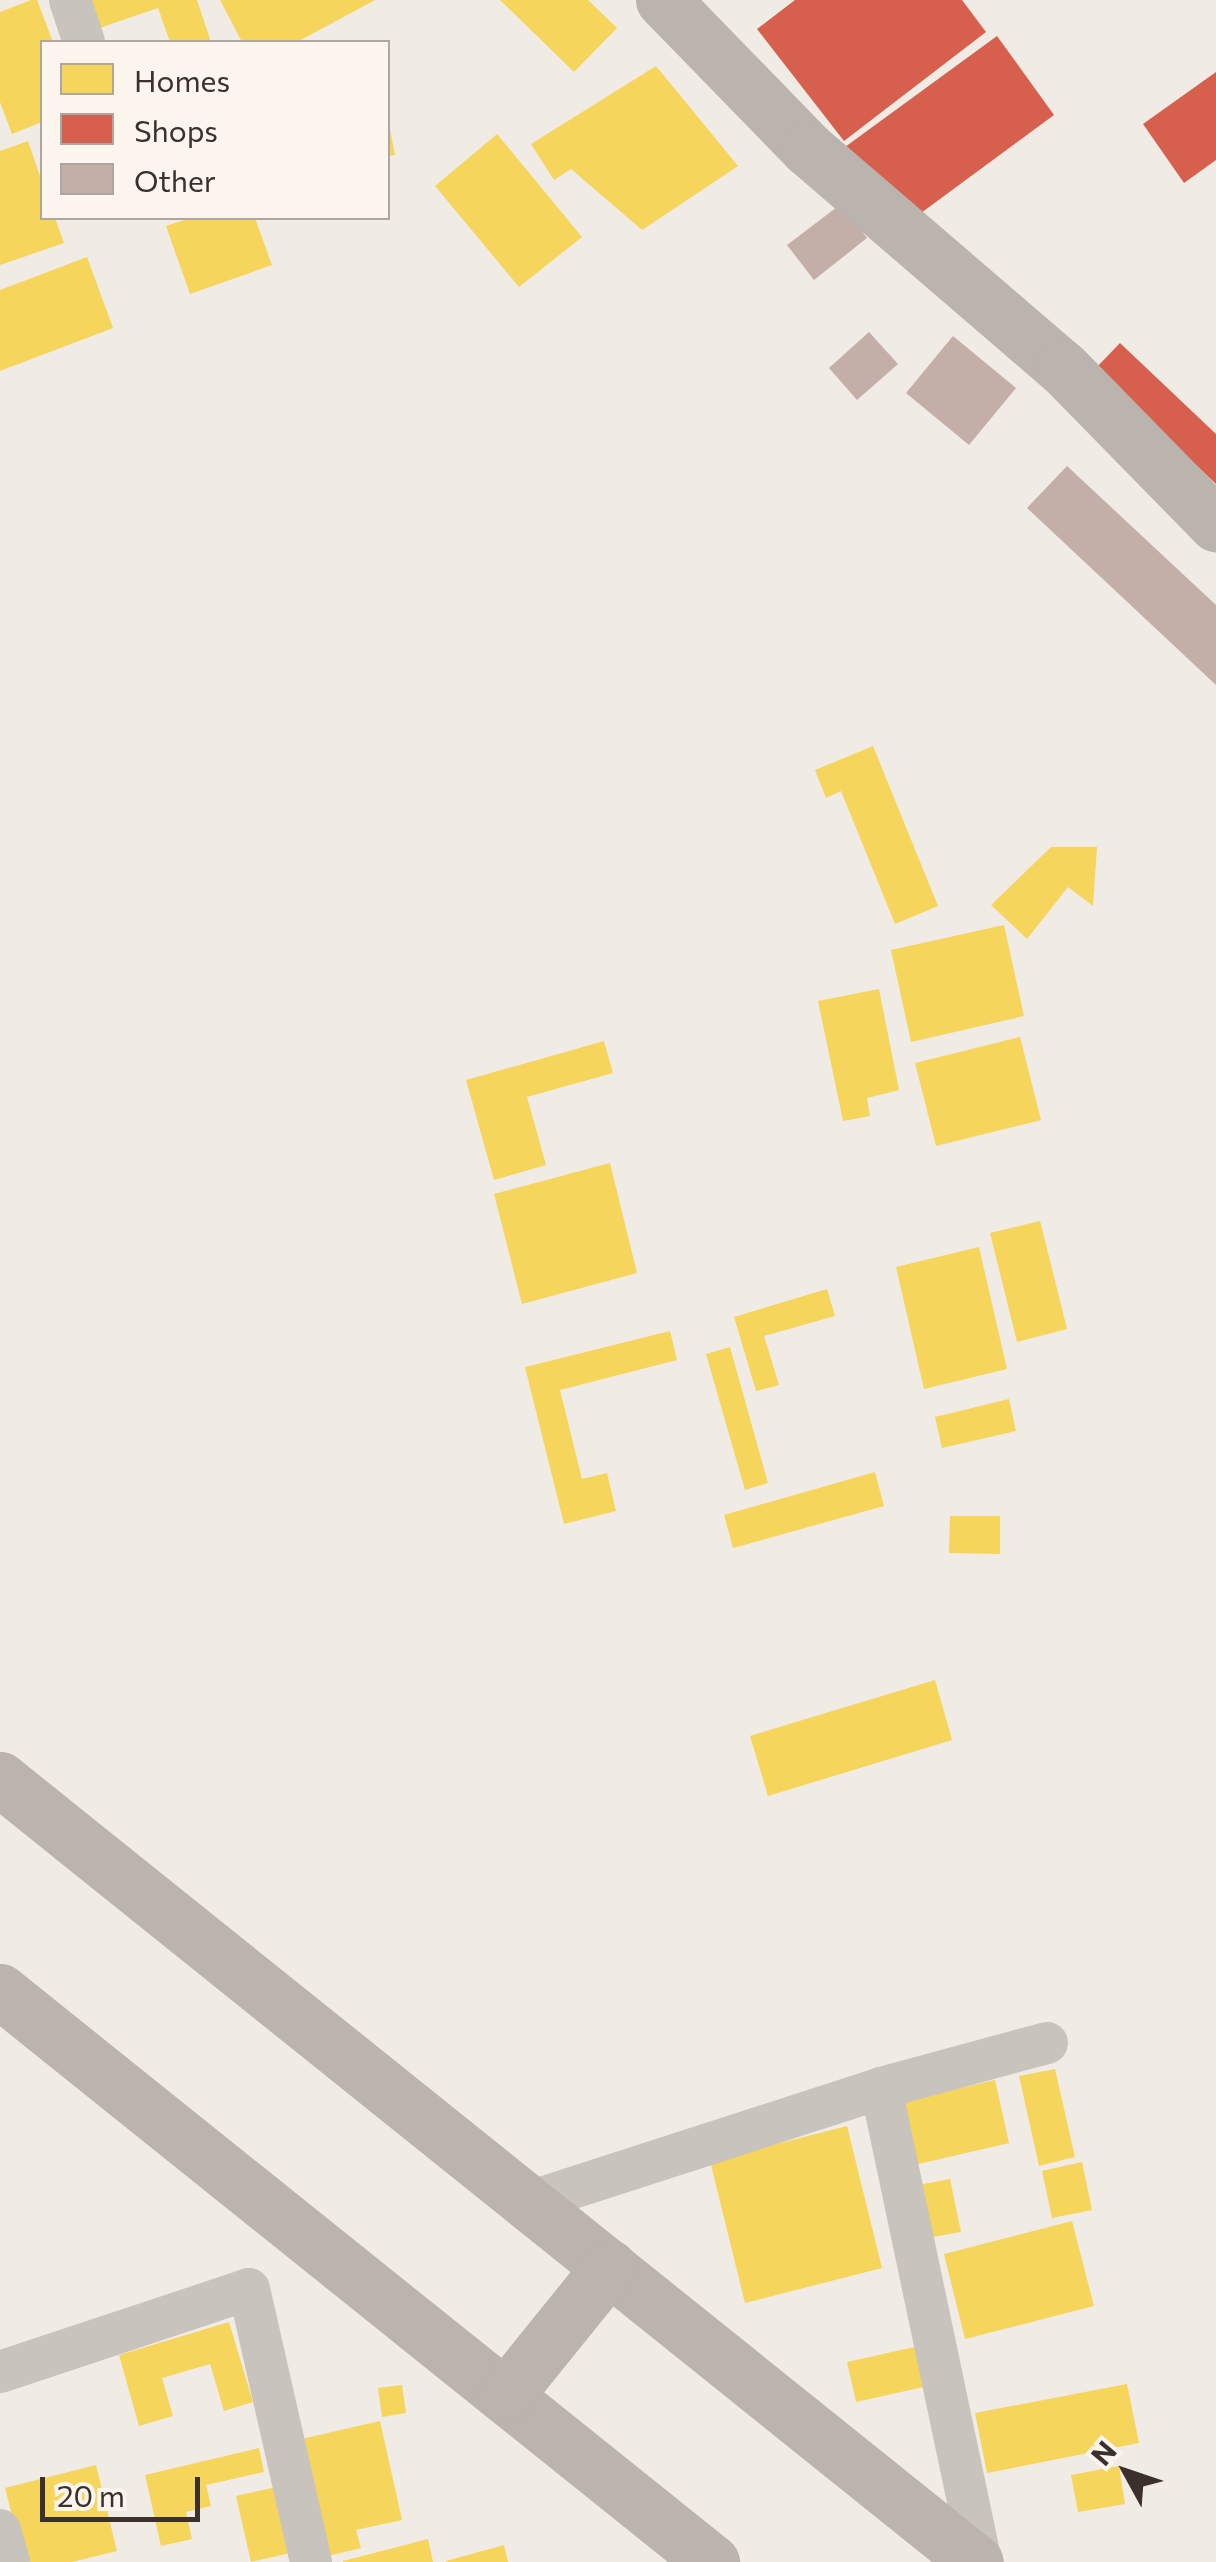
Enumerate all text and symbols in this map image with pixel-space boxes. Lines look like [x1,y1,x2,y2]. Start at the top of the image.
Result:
legend [40,40,390,220]
text: Homes [134,61,230,98]
text: Shops [134,111,218,148]
text: Other [134,161,216,198]
north arrow [1076,2422,1176,2522]
text: N [1083,2434,1123,2472]
scale bar [45,2457,205,2519]
text: 20 m [57,2476,125,2513]

